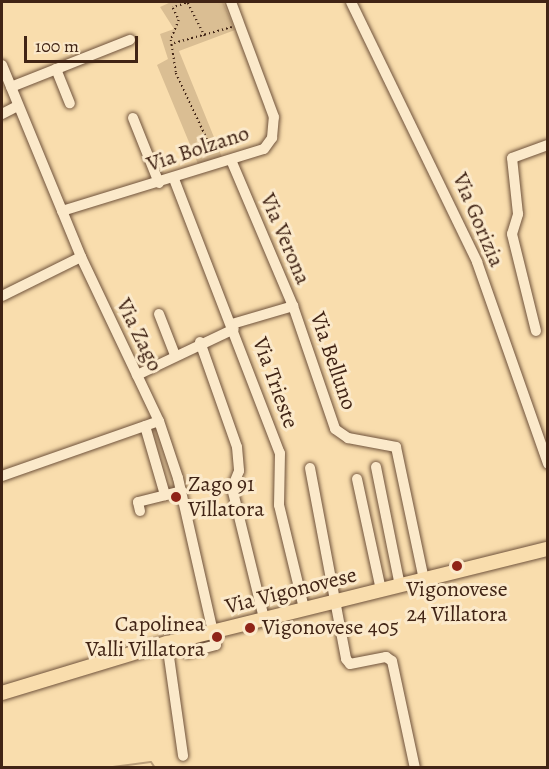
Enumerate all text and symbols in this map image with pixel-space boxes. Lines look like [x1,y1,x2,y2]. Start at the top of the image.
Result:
scale bar [27,24,141,62]
text: 100 m [35,34,79,58]
street label: Via Bolzano [144,120,252,178]
street label: Via Gorizia [446,169,510,271]
street label: Via Verona [254,189,316,289]
street label: Via Zago [110,294,168,376]
street label: Via Belluno [304,309,362,413]
street label: Via Trieste [246,334,304,432]
place label: Zago 91 Villatora [188,471,264,522]
marker: Zago 91 Villatora [169,490,183,504]
marker: Vigonovese 24 Villatora [450,559,464,573]
street label: Via Vigonovese [222,562,360,620]
place label: Vigonovese 24 Villatora [406,576,508,628]
place label: Capolinea Valli Villatora [85,611,205,662]
place label: Vigonovese 405 [262,615,399,641]
marker: Vigonovese 405 [243,621,257,635]
marker: Capolinea Valli Villatora [210,630,224,644]

